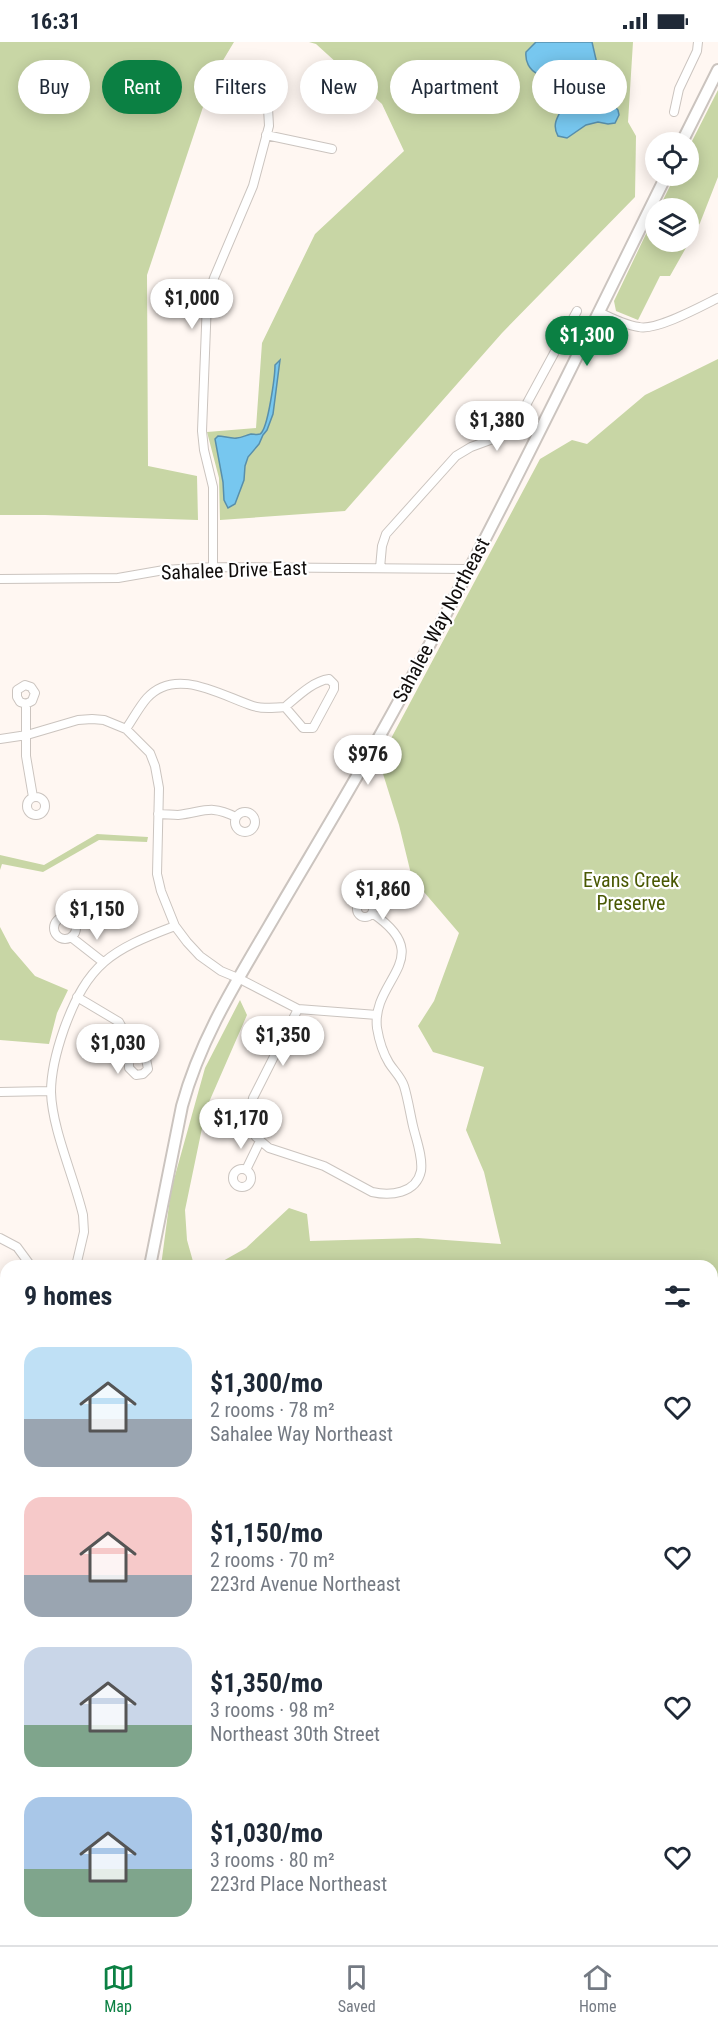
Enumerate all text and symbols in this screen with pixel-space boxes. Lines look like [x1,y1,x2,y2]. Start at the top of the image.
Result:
text: 16:31 [30,9,81,34]
chip: Buy [18,60,90,114]
chip: Rent [102,60,182,114]
chip: Filters [194,60,288,114]
chip: New [300,60,378,114]
chip: Apartment [390,60,520,114]
chip: House [532,60,627,114]
map controls [645,132,699,252]
button: locate [645,132,699,186]
button: layers [645,198,699,252]
pin: $1,000 [143,279,241,330]
text: $1,000 [164,286,220,310]
pin: $1,300 [538,316,636,367]
text: $1,300 [559,323,615,347]
pin: $1,380 [448,401,546,452]
text: $1,380 [469,408,525,432]
street label: Sahalee Way Northeast [387,534,495,706]
street label: Sahalee Drive East [161,555,308,585]
pin: $976 [332,735,404,786]
text: $976 [348,742,388,766]
park label: Evans Creek Preserve [583,868,679,915]
pin: $1,860 [334,870,432,921]
text: $1,860 [355,877,411,901]
pin: $1,150 [48,890,146,941]
text: $1,150 [69,897,125,921]
pin: $1,350 [234,1016,332,1067]
text: $1,350 [255,1023,311,1047]
pin: $1,030 [69,1024,167,1075]
text: $1,030 [90,1031,146,1055]
pin: $1,170 [192,1099,290,1150]
text: $1,170 [213,1106,269,1130]
icon: filters [661,1280,694,1313]
text: 9 homes [24,1281,112,1311]
text: $1,300/mo [210,1368,323,1398]
icon: home [72,1371,144,1443]
icon: heart [661,1391,694,1424]
text: 2 rooms · 78 m² [210,1398,335,1422]
text: Sahalee Way Northeast [210,1422,393,1446]
text: $1,150/mo [210,1518,323,1548]
icon: home [72,1521,144,1593]
icon: heart [661,1541,694,1574]
text: 2 rooms · 70 m² [210,1548,335,1572]
text: 223rd Avenue Northeast [210,1572,401,1596]
text: $1,350/mo [210,1668,323,1698]
icon: home [72,1671,144,1743]
icon: heart [661,1691,694,1724]
text: 3 rooms · 98 m² [210,1698,335,1722]
text: Northeast 30th Street [210,1722,380,1746]
text: $1,030/mo [210,1818,323,1848]
icon: home [72,1821,144,1893]
icon: heart [661,1841,694,1874]
text: 3 rooms · 80 m² [210,1848,335,1872]
text: 223rd Place Northeast [210,1872,387,1896]
tab: Map [102,1961,135,2016]
tab: Saved [338,1961,376,2016]
tab: Home [579,1961,616,2016]

